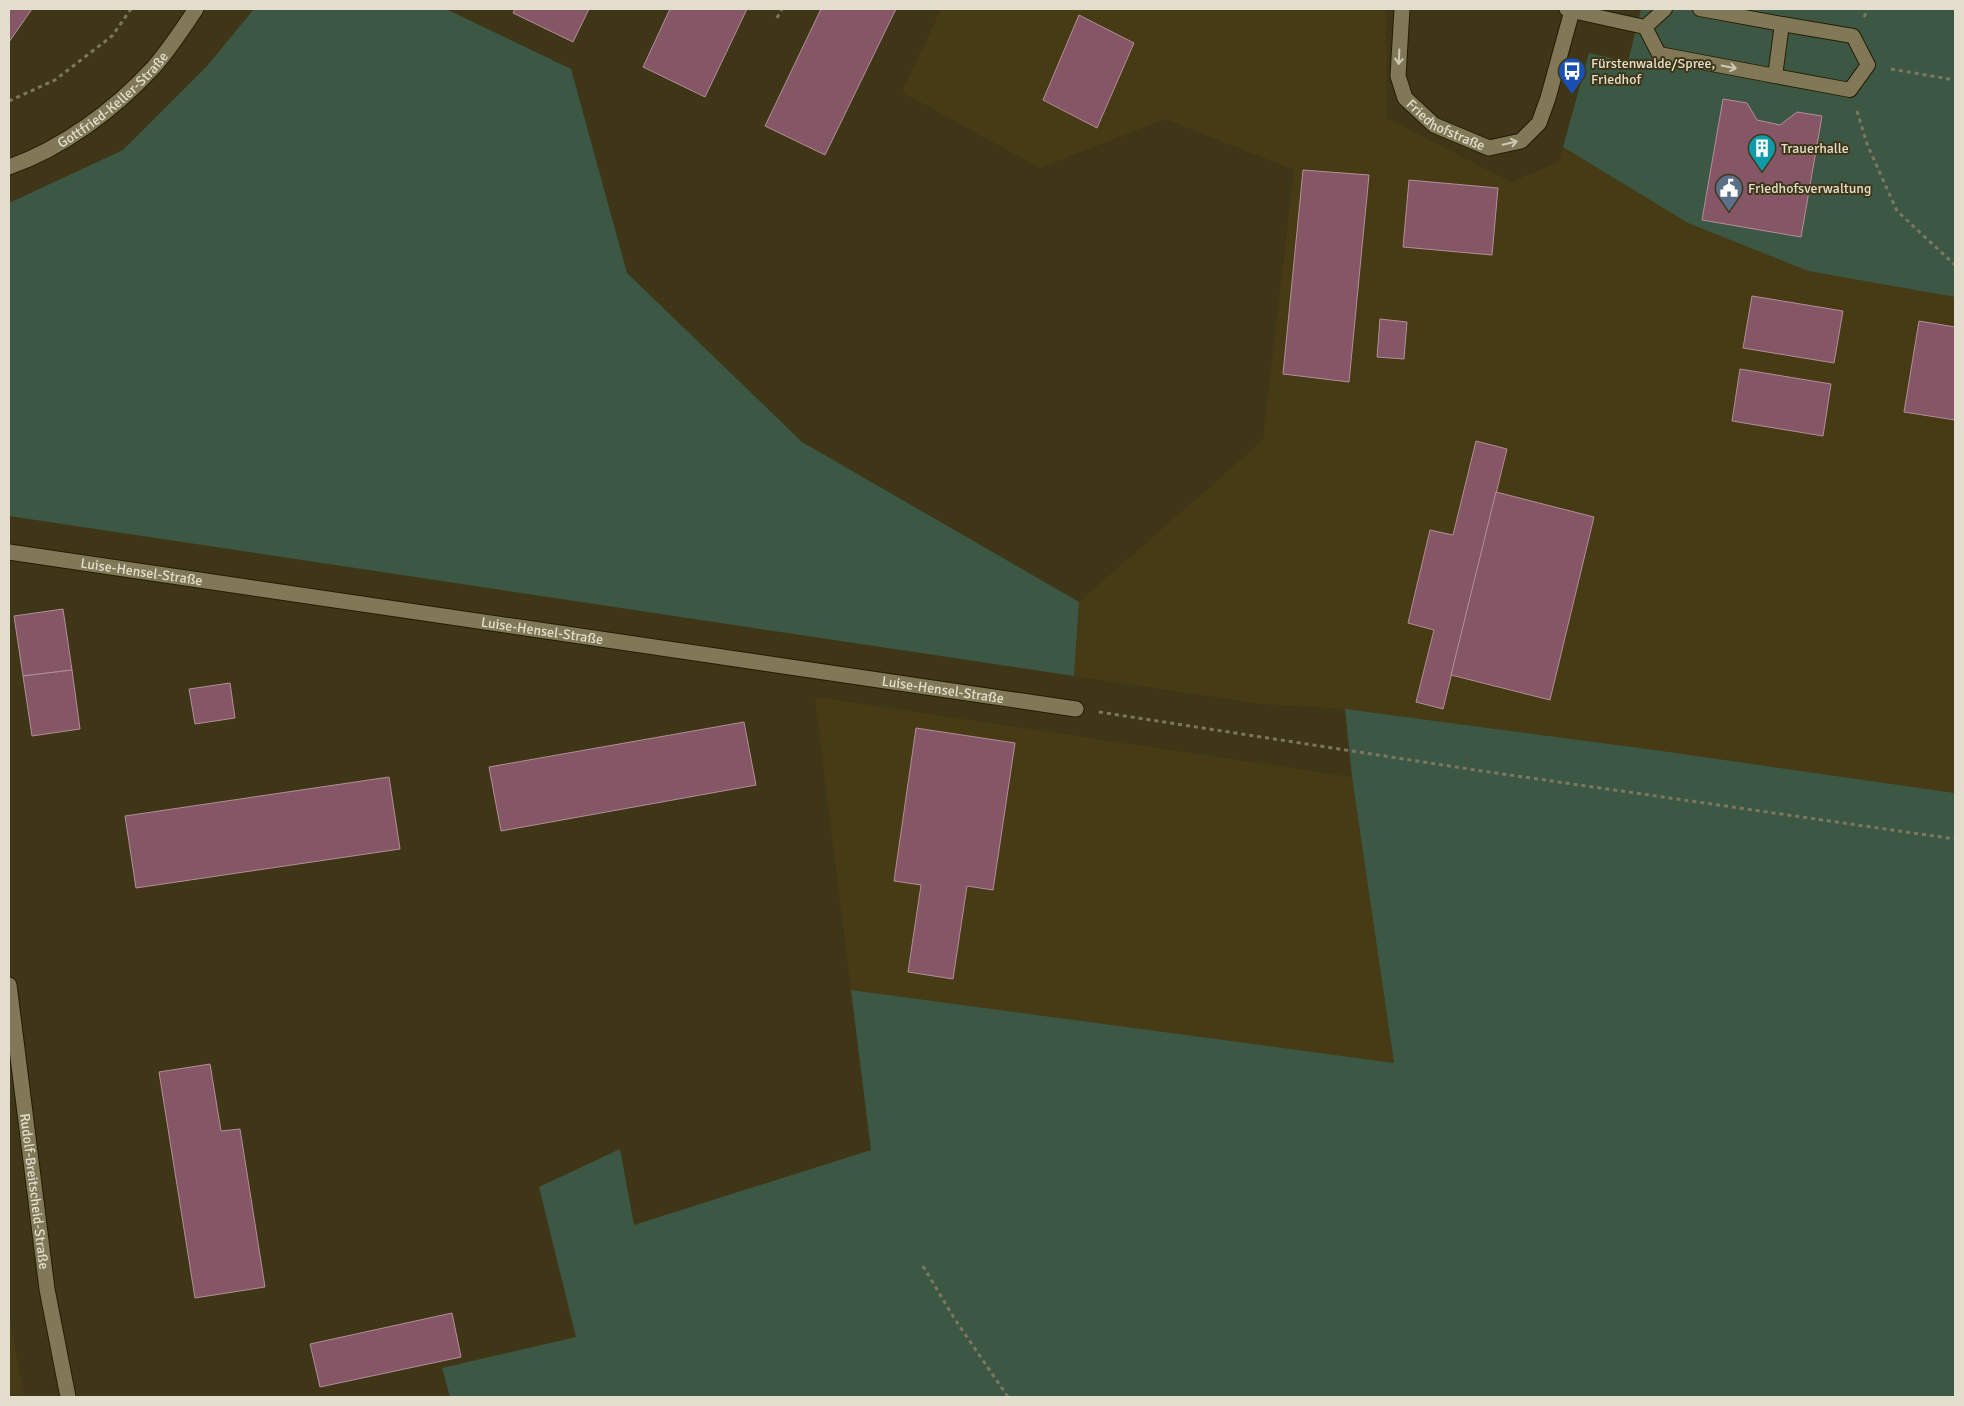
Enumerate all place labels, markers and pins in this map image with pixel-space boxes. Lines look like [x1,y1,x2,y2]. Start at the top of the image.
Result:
place label: Fürstenwalde/Spree, Friedhof [1591,55,1715,88]
bus stop icon: Fürstenwalde/Spree, Friedhof [1557,56,1587,95]
building icon: Trauerhalle [1747,133,1777,172]
place label: Trauerhalle [1781,140,1849,157]
public building icon: Friedhofsverwaltung [1714,173,1744,212]
place label: Friedhofsverwaltung [1748,180,1871,197]

